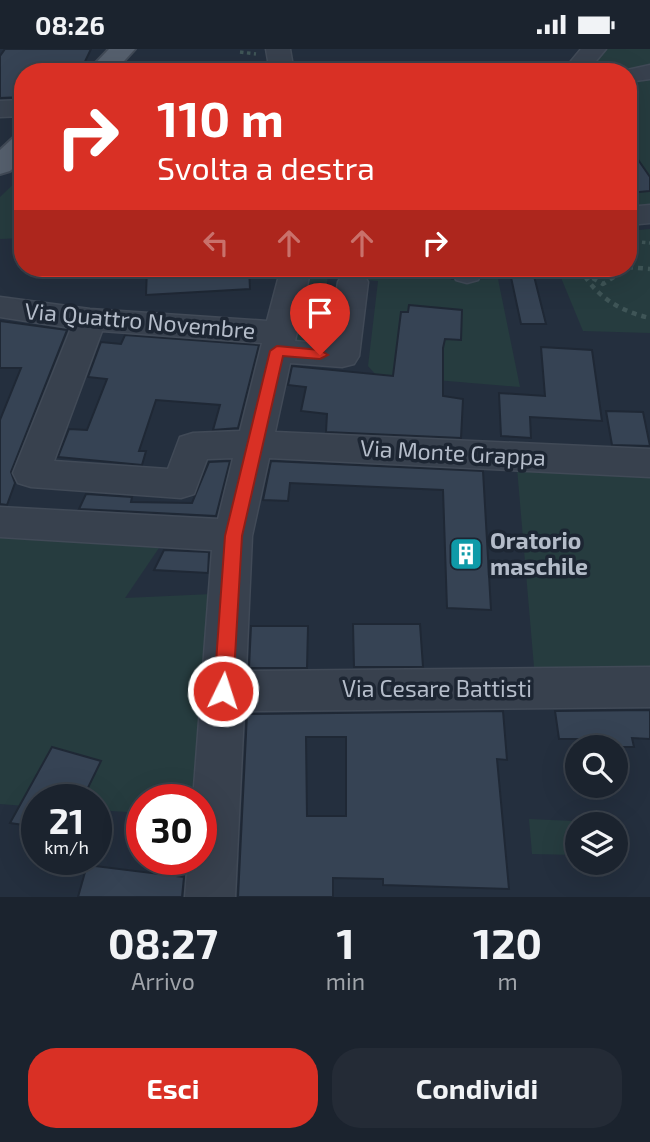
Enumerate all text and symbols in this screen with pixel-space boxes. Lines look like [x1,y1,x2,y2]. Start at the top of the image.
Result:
text: 08:26 [35,9,105,40]
text: 110 m [157,88,284,147]
icon: right [42,91,133,182]
text: Svolta a destra [157,148,375,186]
icon: left [197,224,235,262]
icon: ahead [270,224,308,262]
icon: ahead [343,224,381,262]
icon: right [416,224,454,262]
pin [290,283,350,355]
icon: arrive [301,294,339,332]
street label: Via Quattro Novembre [24,296,257,344]
street label: Via Monte Grappa [359,433,547,471]
place label: Oratorio maschile [490,526,588,580]
building icon: Oratorio maschile [447,535,485,573]
position arrow [186,654,260,728]
street label: Via Cesare Battisti [342,674,532,702]
map controls [565,735,628,875]
button: search [565,735,628,798]
speed limit sign: 30 [126,784,217,875]
text: 21 [49,799,84,841]
button: layers [565,812,628,875]
text: km/h [44,836,89,858]
text: 08:27 [108,917,218,967]
text: 1 [336,917,355,967]
text: 120 [473,917,542,967]
text: Arrivo [131,967,195,995]
text: min [326,967,365,995]
text: m [497,967,518,995]
button: Esci [28,1048,318,1128]
button: Condividi [332,1048,622,1128]

